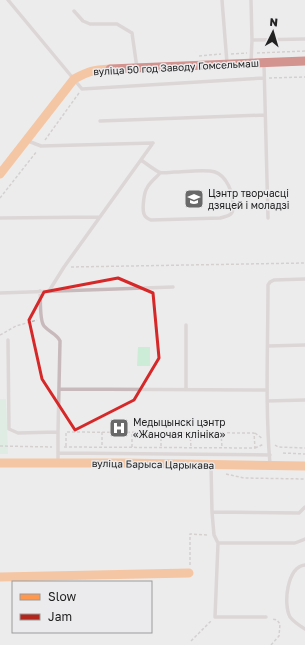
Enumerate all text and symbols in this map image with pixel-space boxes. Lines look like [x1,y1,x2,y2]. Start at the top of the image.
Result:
north arrow [253,12,293,52]
text: N [269,15,279,28]
street label: вуліца 50 год Заводу Гомсельмаш [93,57,259,77]
place label: Цэнтр творчасці дзяцей і моладзі [208,187,289,211]
school or university icon: Цэнтр творчасці дзяцей і моладзі [183,188,205,210]
place label: Медыцынскі цэнтр «Жаночая клініка» [133,416,226,440]
hospital icon: Медыцынскі цэнтр «Жаночая клініка» [108,417,130,439]
street label: вуліца Барыса Царыкава [92,457,214,471]
legend [12,581,152,633]
text: Slow [48,589,76,604]
text: Jam [48,609,72,624]

